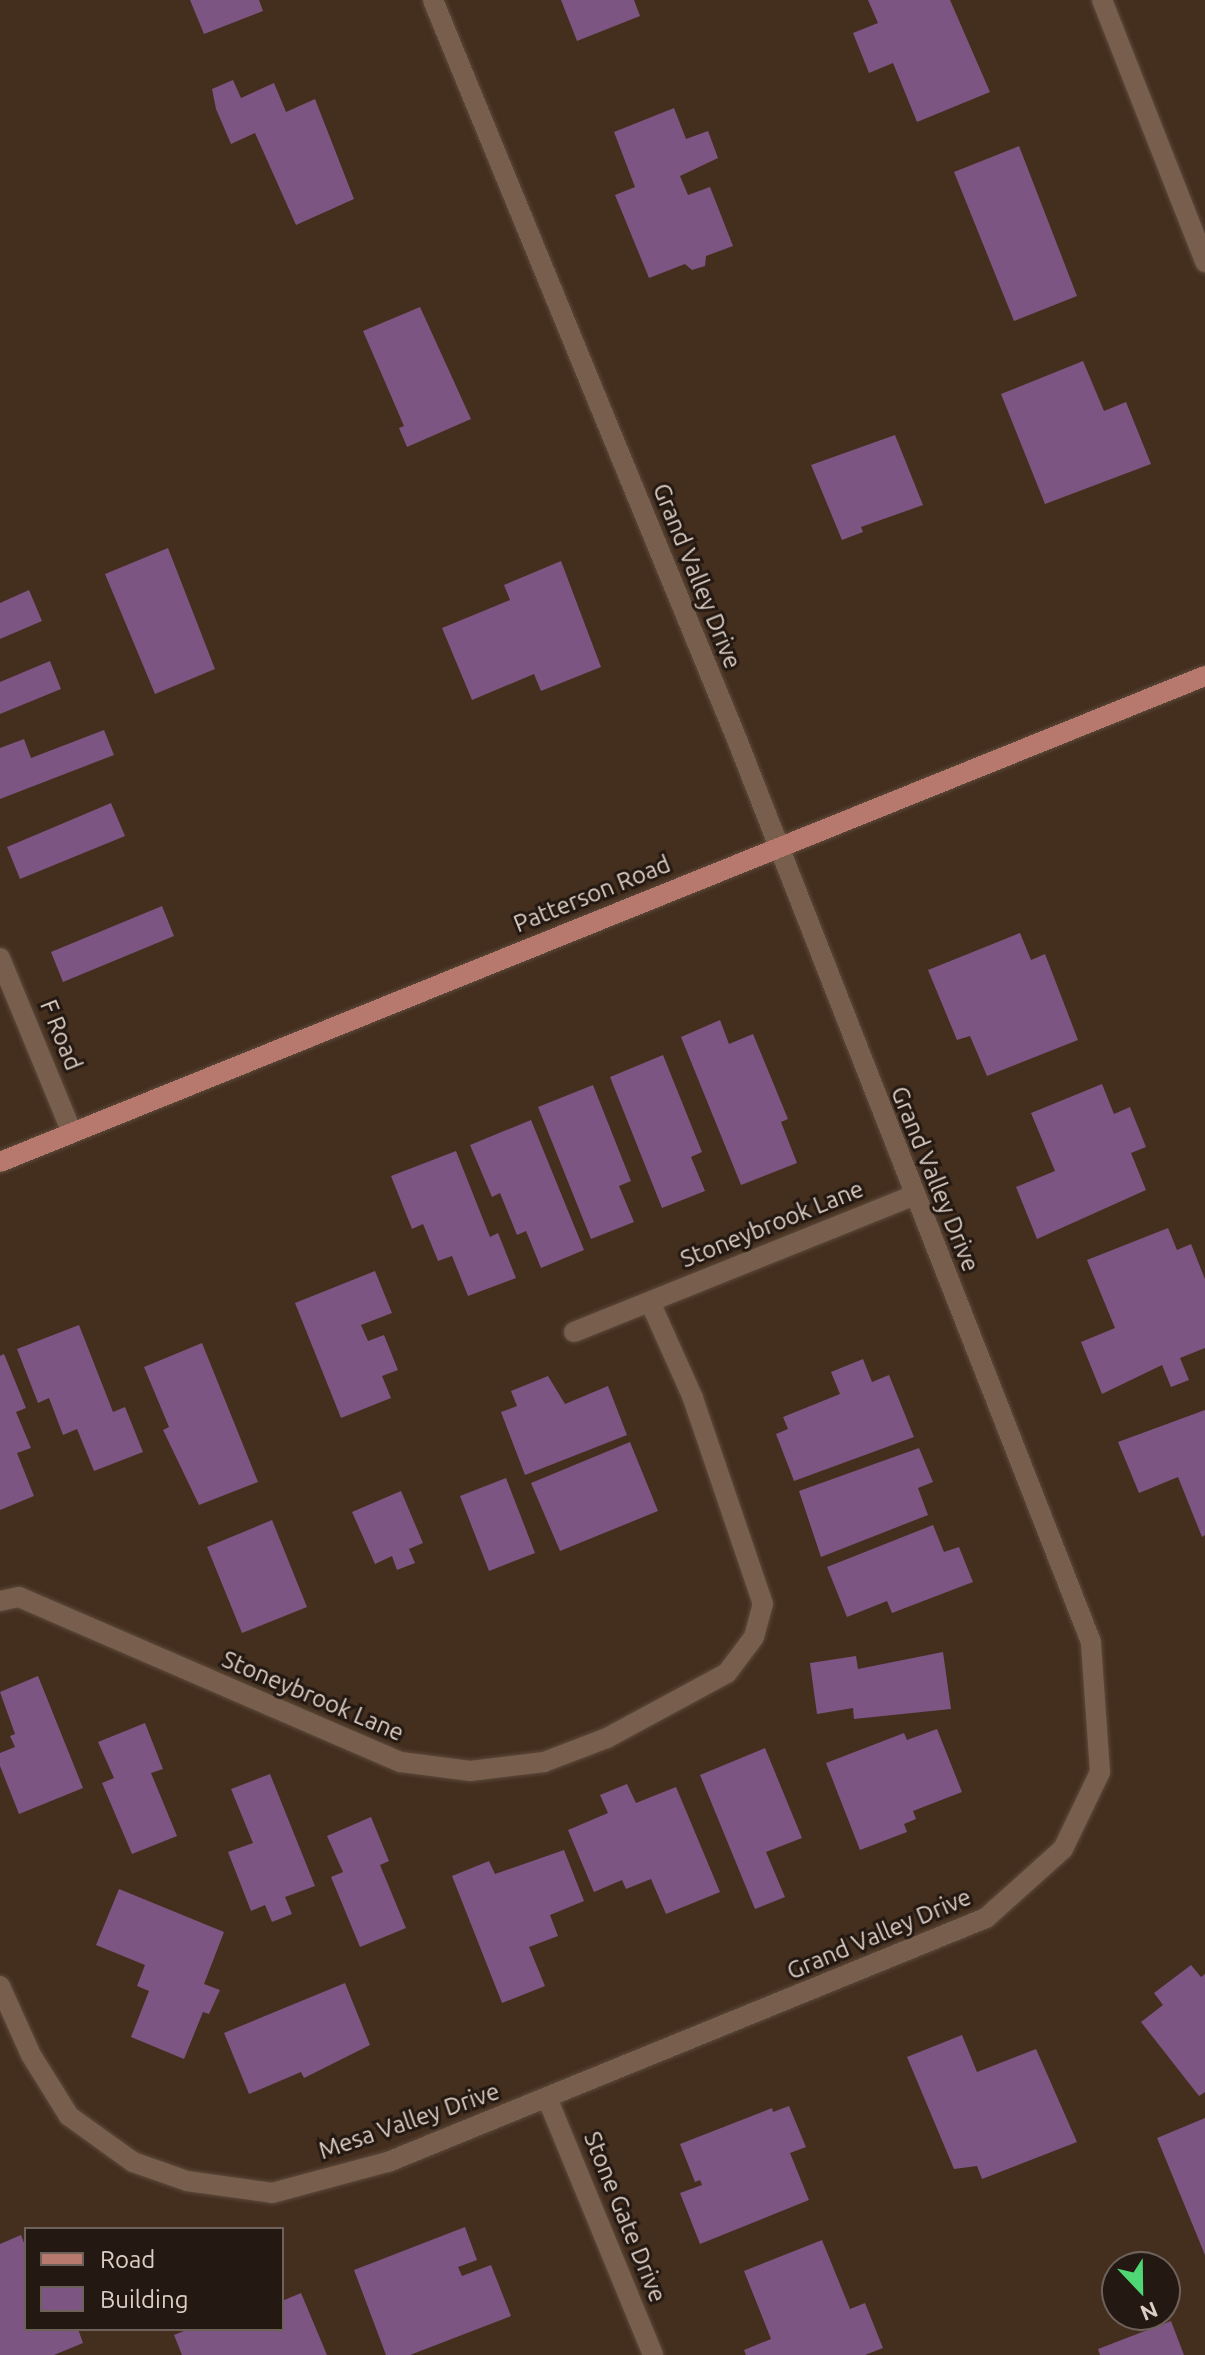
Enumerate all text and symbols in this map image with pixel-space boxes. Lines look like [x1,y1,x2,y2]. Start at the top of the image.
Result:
street label: Grand Valley Drive [647,479,747,673]
street label: Patterson Road [509,849,675,939]
street label: F Road [34,996,88,1074]
street label: Grand Valley Drive [885,1082,985,1276]
street label: Stoneybrook Lane [676,1174,868,1274]
street label: Stoneybrook Lane [218,1645,408,1747]
street label: Grand Valley Drive [783,1882,975,1986]
street label: Mesa Valley Drive [315,2077,503,2165]
street label: Stone Gate Drive [578,2127,672,2307]
legend [24,2227,284,2331]
text: Road [100,2246,155,2273]
north arrow [1101,2251,1181,2331]
text: Building [100,2286,188,2313]
text: N [1137,2297,1162,2327]

